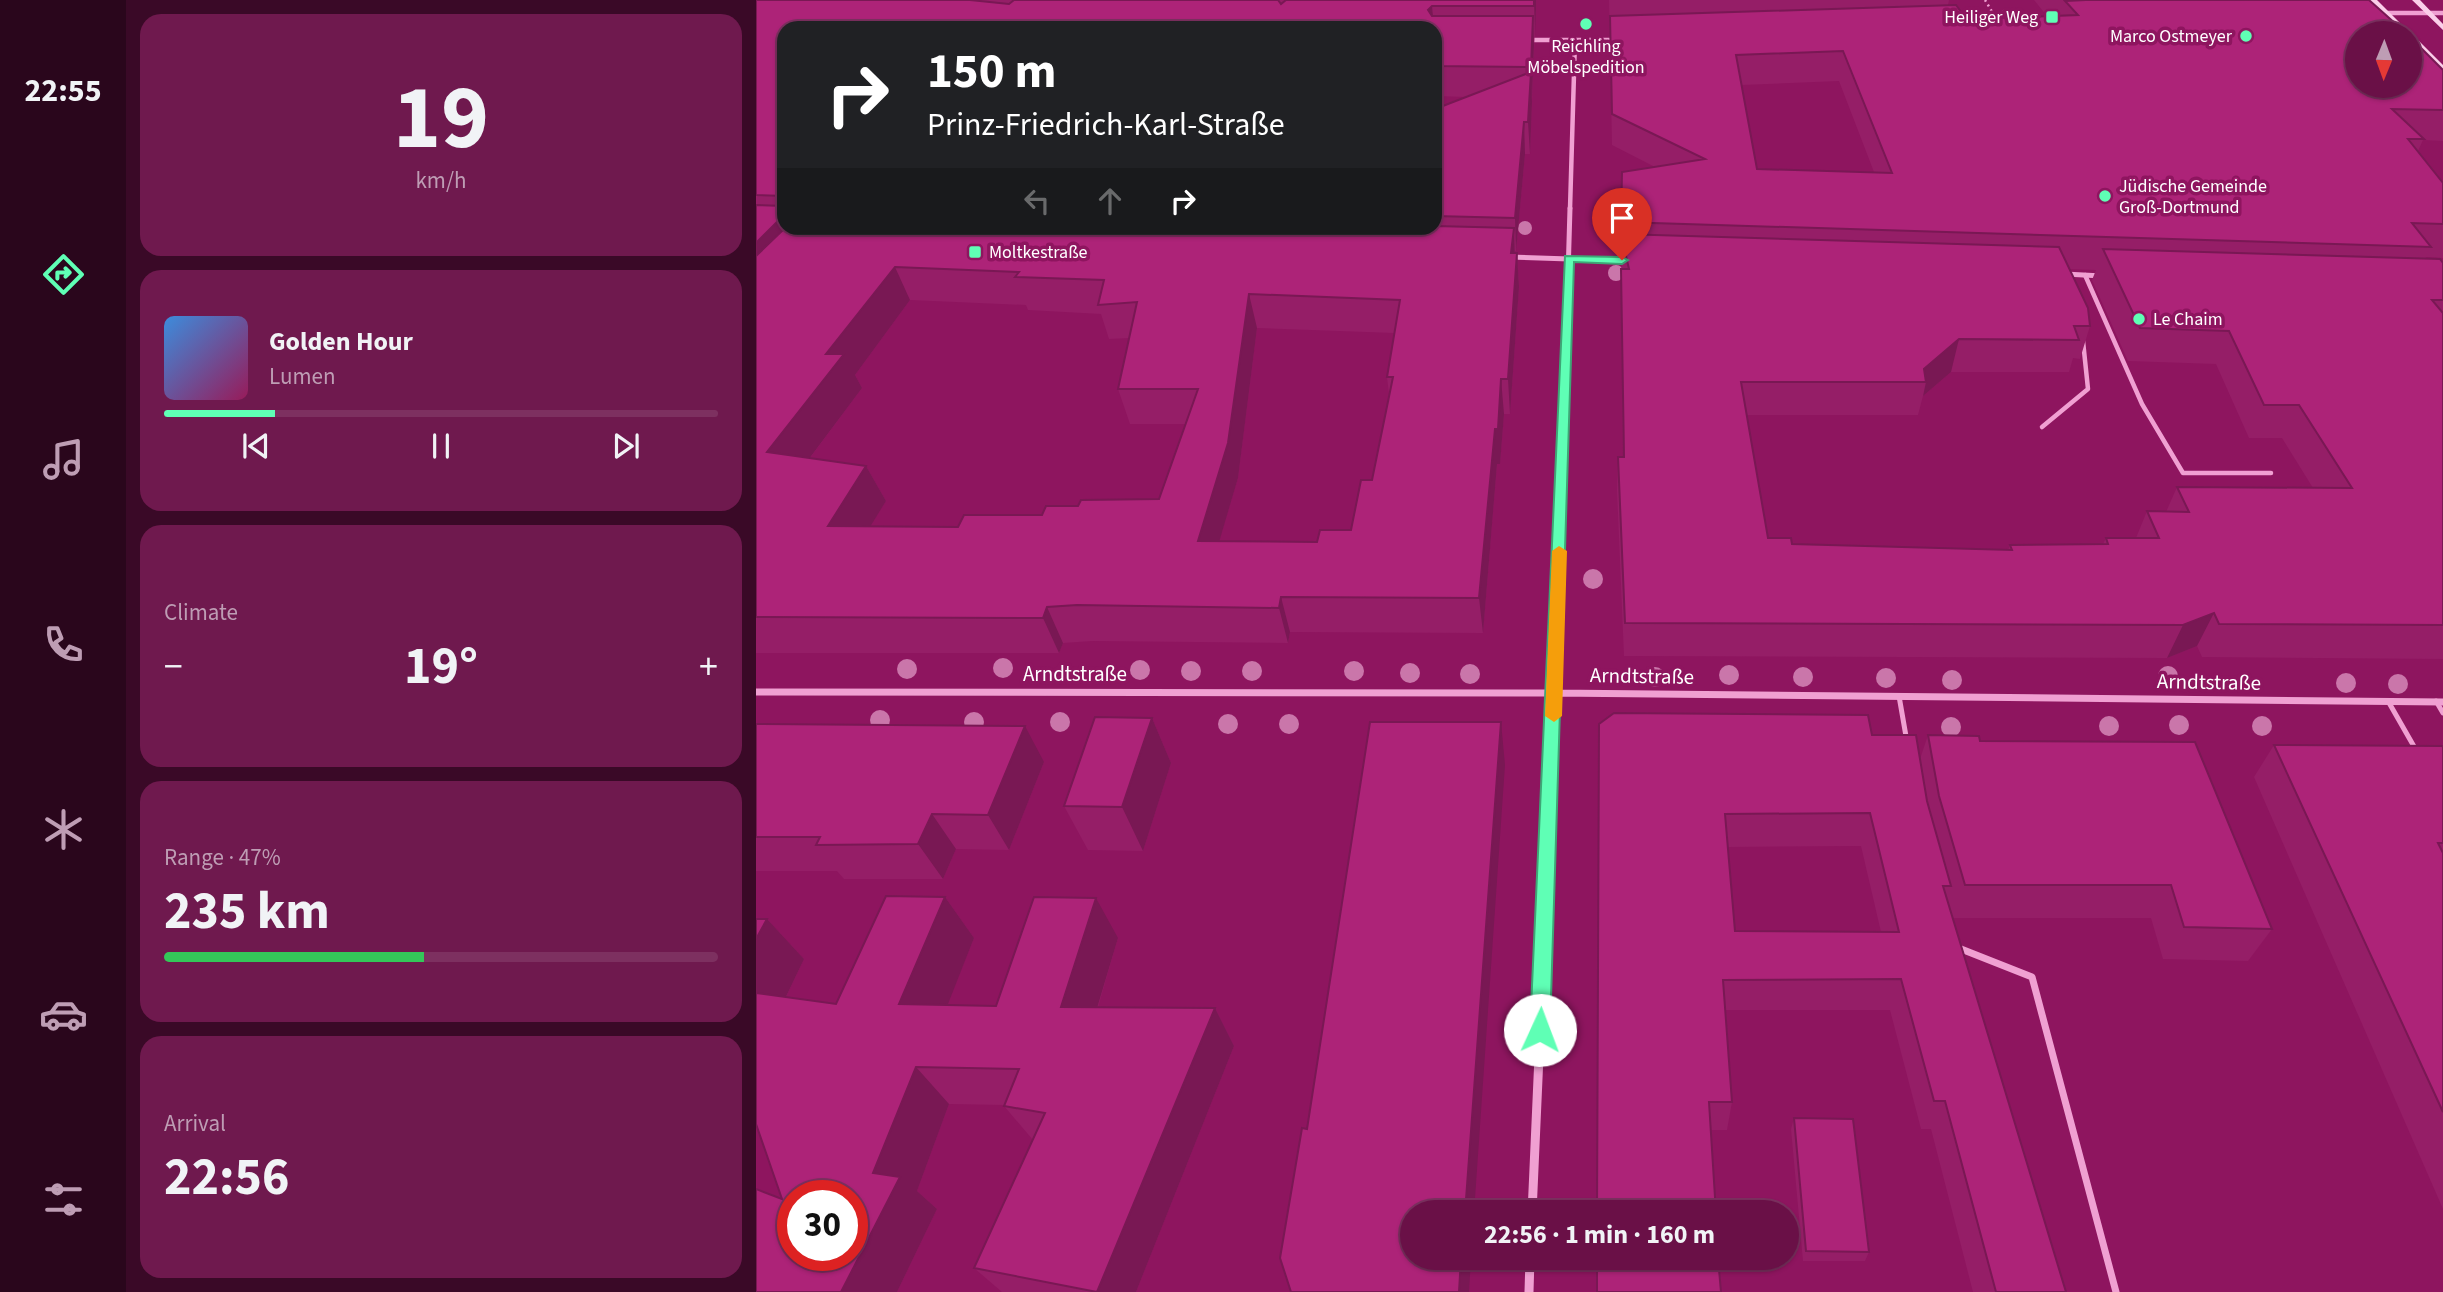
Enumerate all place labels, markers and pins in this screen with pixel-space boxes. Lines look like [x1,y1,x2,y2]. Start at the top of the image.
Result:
place label: Heiliger Weg [1944,5,2038,30]
marker: Heiliger Weg [2044,9,2060,25]
marker: Reichling Möbelspedition [1578,16,1594,32]
place label: Marco Ostmeyer [2110,24,2233,49]
marker: Marco Ostmeyer [2238,28,2254,44]
place label: Reichling Möbelspedition [1527,34,1645,80]
place label: Jüdische Gemeinde Groß-Dortmund [2119,174,2267,220]
pin [1592,188,1652,260]
marker: Jüdische Gemeinde Groß-Dortmund [2097,188,2113,204]
place label: Moltkestraße [989,240,1088,265]
marker: Moltkestraße [967,244,983,260]
place label: Le Chaim [2153,307,2223,332]
marker: Le Chaim [2131,311,2147,327]

